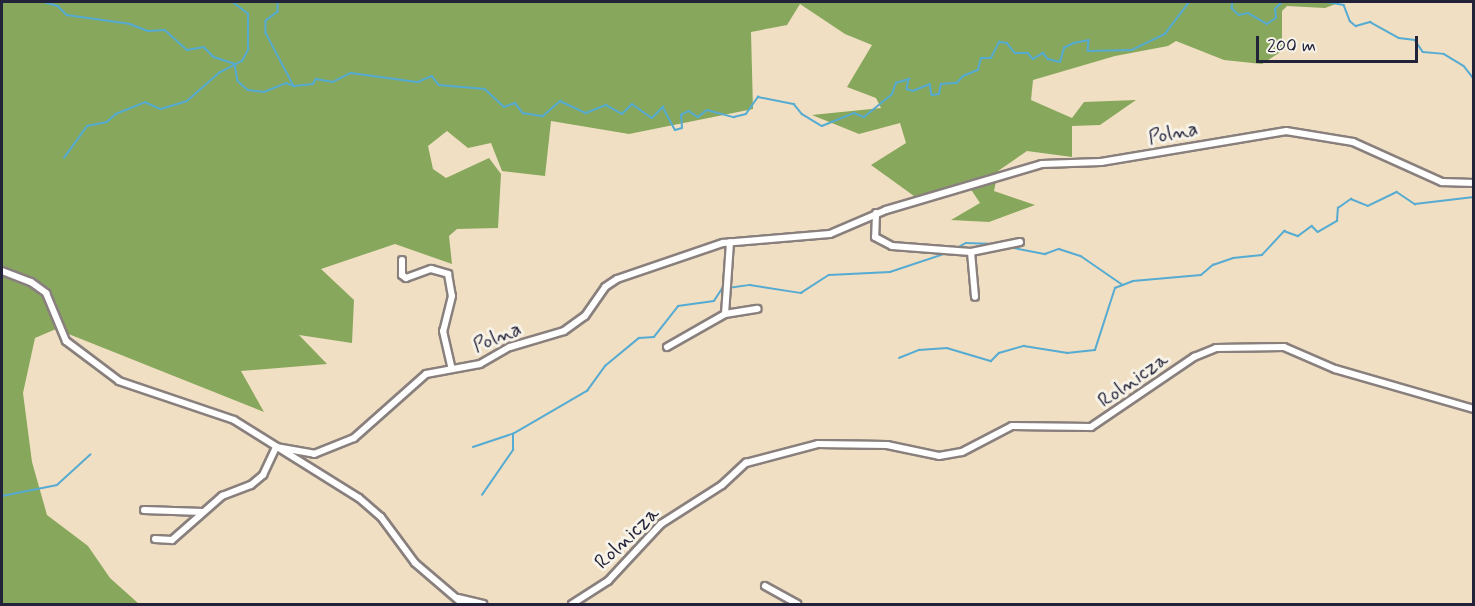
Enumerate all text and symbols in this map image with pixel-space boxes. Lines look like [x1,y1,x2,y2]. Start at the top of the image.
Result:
scale bar [1259,24,1421,62]
text: 200 m [1267,34,1316,58]
street label: Polna [1146,116,1200,150]
street label: Polna [469,316,525,358]
street label: Rolnicza [1093,347,1173,413]
street label: Rolnicza [589,501,665,575]

